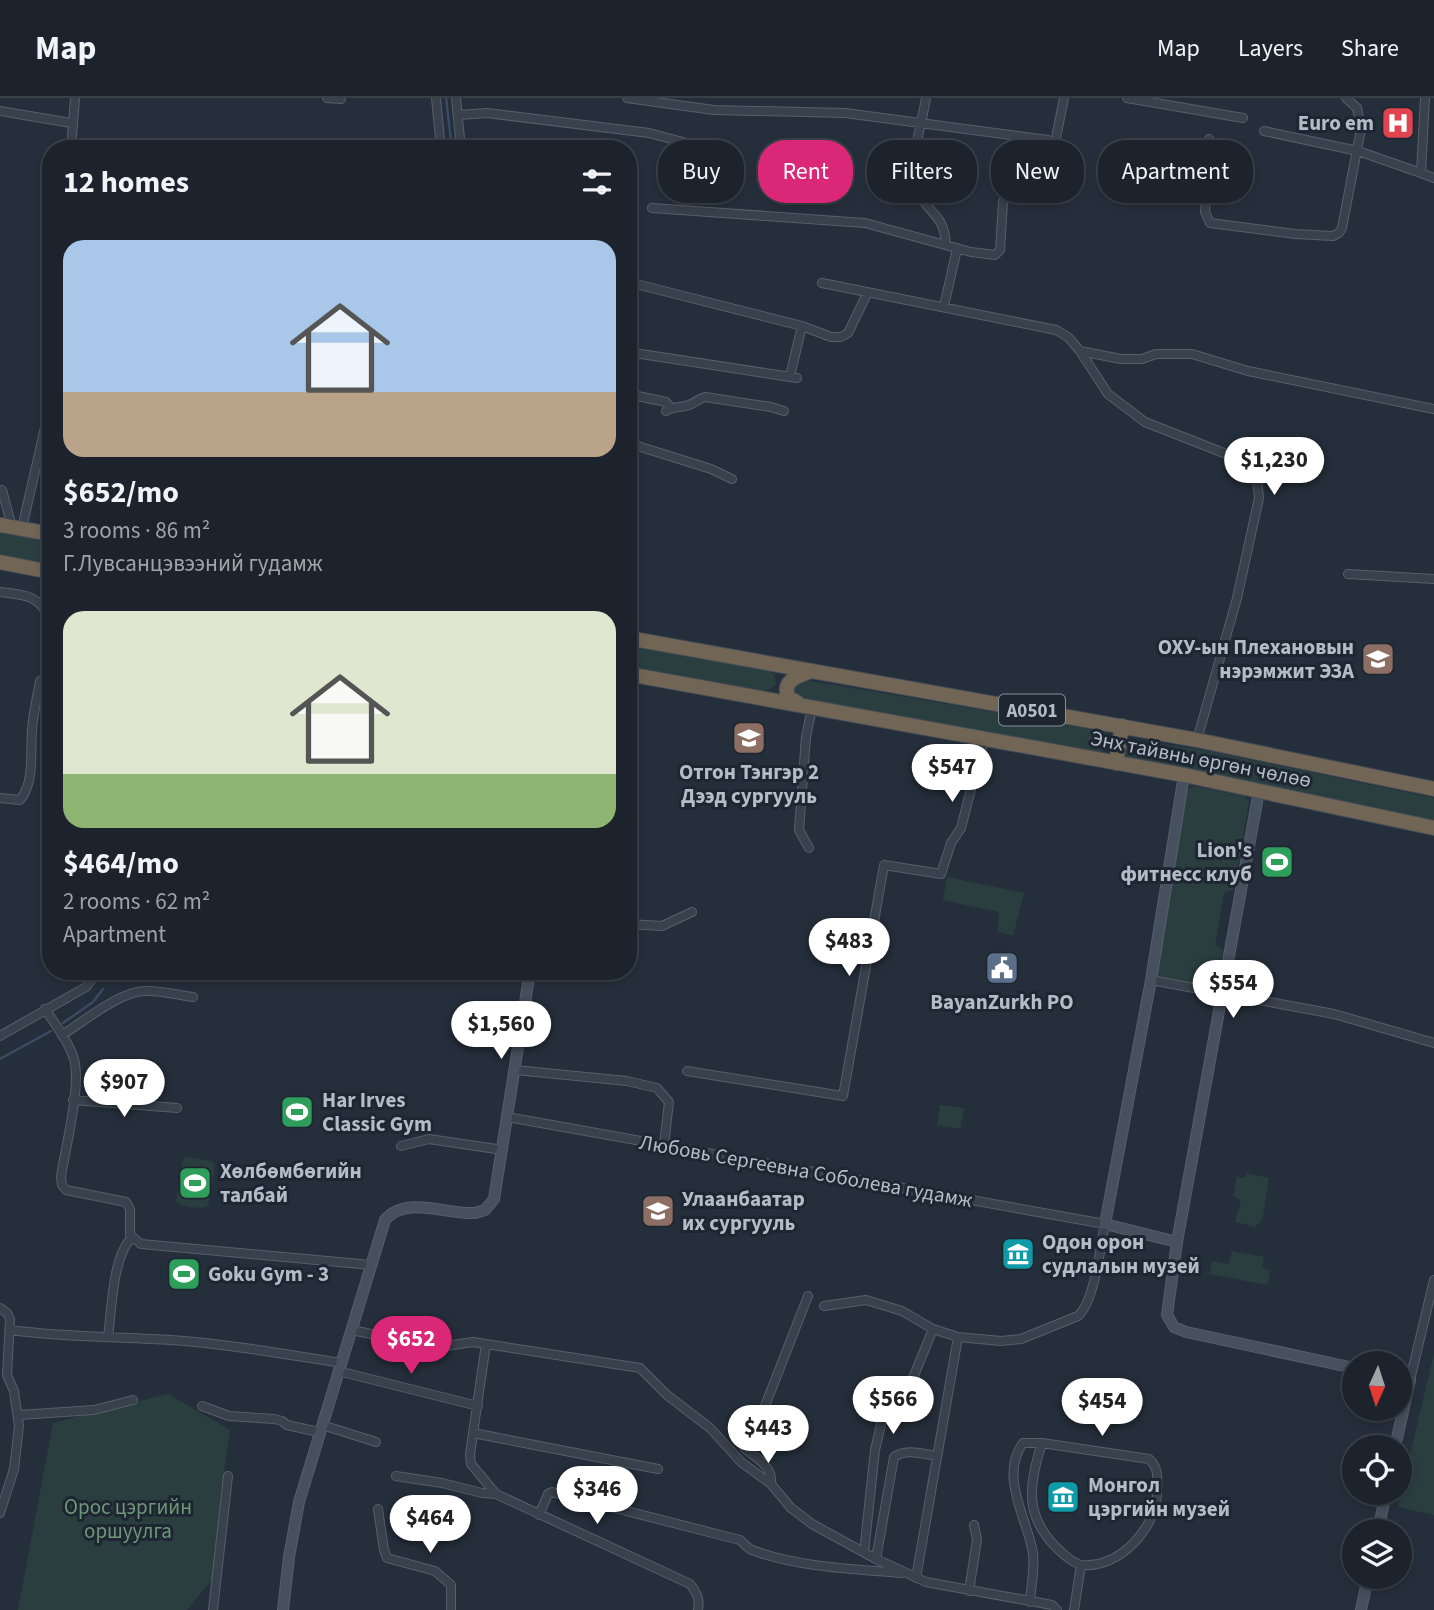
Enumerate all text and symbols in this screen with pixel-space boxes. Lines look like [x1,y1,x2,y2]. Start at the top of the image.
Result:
text: Map [35,25,96,72]
text: Map [1157,31,1200,66]
text: Layers [1238,31,1303,66]
text: Share [1341,31,1399,66]
hospital icon: Euro em [1379,104,1417,142]
place label: Euro em [1298,108,1374,138]
chip: Buy [658,140,744,203]
chip: Rent [758,140,853,203]
chip: Filters [867,140,977,203]
chip: New [991,140,1084,203]
chip: Apartment [1098,140,1253,203]
text: 12 homes [63,161,189,204]
icon: filters [578,163,616,201]
icon: home [277,285,403,411]
pin: $1,230 [1217,438,1331,497]
text: $1,230 [1240,443,1308,476]
text: $652/mo [63,471,179,514]
text: 3 rooms · 86 m² [63,514,210,547]
text: Г.Лувсанцэвээний гудамж [63,547,323,580]
place label: ОХУ-ын Плехановын нэрэмжит ЭЗА [1158,632,1355,686]
school or university icon: ОХУ-ын Плехановын нэрэмжит ЭЗА [1359,640,1397,678]
icon: home [277,656,403,782]
road number: A0501 [999,694,1065,726]
school or university icon: Отгон Тэнгэр 2 Дээд сургууль [730,719,768,757]
street label: Энх тайвны өргөн чөлөө [1088,723,1314,795]
pin: $547 [911,744,993,804]
text: $547 [928,750,976,783]
place label: Отгон Тэнгэр 2 Дээд сургууль [679,757,819,811]
place label: Lion's фитнесс клуб [1120,835,1252,889]
text: $464/mo [63,842,179,885]
sports icon: Lion's фитнесс клуб [1258,843,1296,881]
text: 2 rooms · 62 m² [63,885,210,918]
text: Apartment [63,918,166,951]
pin: $483 [808,918,890,978]
text: $483 [825,924,873,957]
public building icon: BayanZurkh PO [983,949,1021,987]
pin: $554 [1192,960,1274,1020]
text: $554 [1209,966,1257,999]
place label: BayanZurkh PO [930,987,1074,1017]
pin: $1,560 [444,1002,558,1061]
text: $1,560 [467,1007,535,1040]
pin: $907 [83,1060,165,1119]
text: $907 [100,1065,148,1098]
place label: Har Irves Classic Gym [322,1085,432,1139]
sports icon: Har Irves Classic Gym [278,1093,316,1131]
street label: Любовь Сергеевна Соболева гудамж [637,1127,975,1215]
place label: Хөлбөмбөгийн талбай [220,1156,362,1210]
sports icon: Хөлбөмбөгийн талбай [176,1164,214,1202]
place label: Улаанбаатар их сургууль [682,1184,805,1238]
school or university icon: Улаанбаатар их сургууль [639,1192,677,1230]
place label: Одон орон судлалын музей [1042,1227,1200,1281]
museum icon: Одон орон судлалын музей [999,1235,1037,1273]
sports icon: Goku Gym - 3 [165,1255,203,1293]
place label: Goku Gym - 3 [208,1259,329,1289]
pin: $652 [370,1316,452,1376]
text: $652 [387,1322,435,1355]
north arrow [1342,1351,1412,1421]
map controls [1342,1351,1412,1589]
pin: $566 [852,1376,934,1436]
pin: $454 [1061,1378,1143,1438]
text: $566 [869,1382,917,1415]
text: $454 [1078,1384,1126,1417]
pin: $443 [727,1406,809,1465]
text: $443 [744,1411,792,1444]
button: locate [1342,1435,1412,1505]
pin: $346 [556,1466,638,1526]
place label: Монгол цэргийн музей [1088,1470,1230,1524]
text: $346 [573,1472,621,1505]
museum icon: Монгол цэргийн музей [1044,1478,1082,1516]
park label: Орос цэргийн оршуулга [64,1492,192,1546]
pin: $464 [389,1496,471,1555]
text: $464 [406,1501,454,1534]
button: layers [1342,1519,1412,1589]

